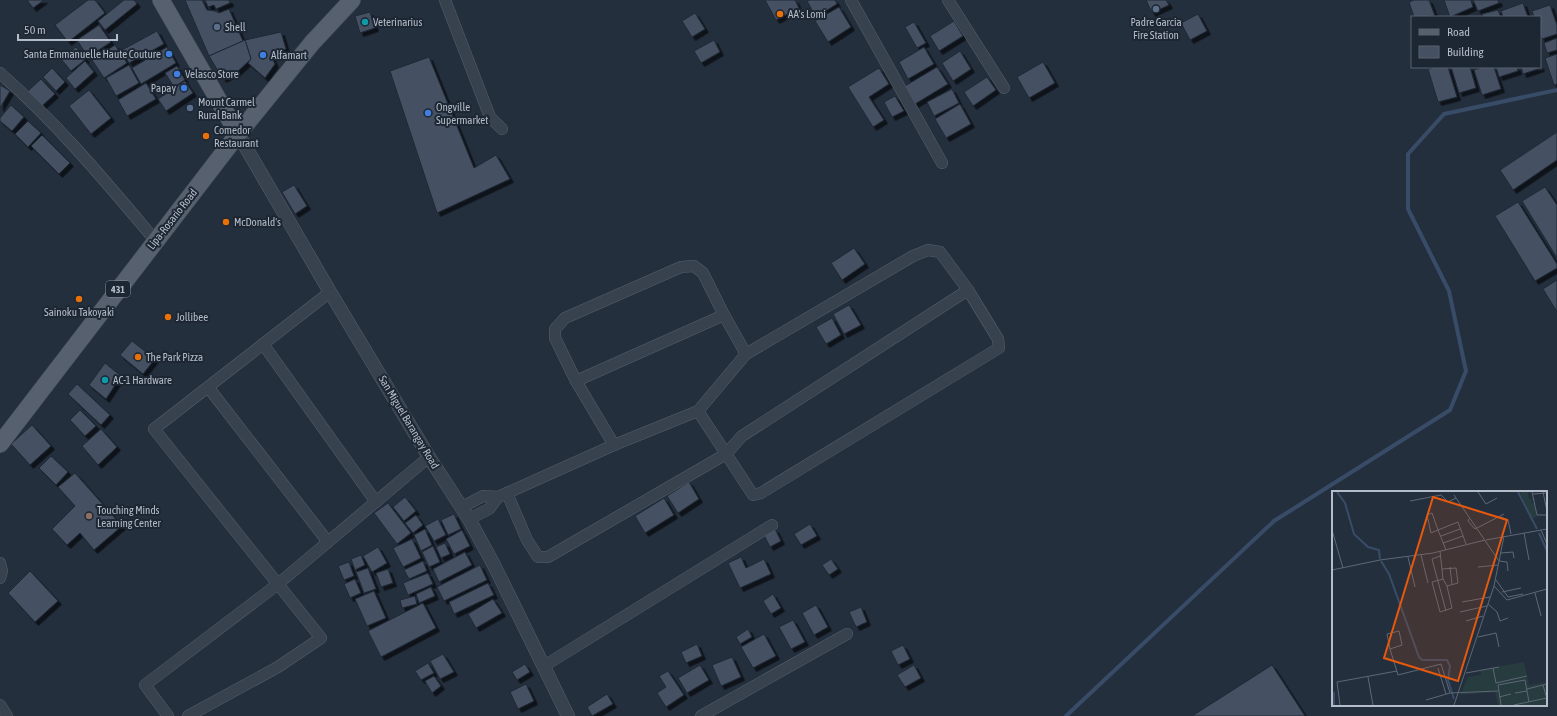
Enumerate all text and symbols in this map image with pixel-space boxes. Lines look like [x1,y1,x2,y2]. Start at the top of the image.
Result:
marker: Padre Garcia Fire Station [1151,4,1161,14]
place label: AA's Lomi [788,8,826,20]
marker: AA's Lomi [775,9,785,19]
scale bar [18,16,117,42]
place label: Veterinarius [373,16,422,28]
place label: Padre Garcia Fire Station [1130,16,1182,41]
legend [1411,16,1541,68]
marker: Veterinarius [360,17,370,27]
place label: Shell [225,21,246,33]
marker: Shell [212,22,222,32]
text: 50 m [24,23,46,37]
text: Road [1447,25,1470,39]
text: Building [1447,45,1485,59]
place label: Santa Emmanuelle Haute Couture [24,48,161,60]
marker: Santa Emmanuelle Haute Couture [164,49,174,59]
place label: Alfamart [271,49,307,61]
marker: Alfamart [258,50,268,60]
place label: Velasco Store [185,68,239,80]
marker: Velasco Store [172,69,182,79]
place label: Papay [151,82,176,94]
marker: Papay [179,83,189,93]
place label: Mount Carmel Rural Bank [198,96,255,121]
place label: Ongville Supermarket [436,101,488,126]
marker: Mount Carmel Rural Bank [185,103,195,113]
marker: Ongville Supermarket [423,108,433,118]
place label: Comedor Restaurant [214,124,259,149]
marker: Comedor Restaurant [201,131,211,141]
street label: Lipa-Rosario Road [145,187,199,251]
place label: McDonald's [234,216,281,228]
marker: McDonald's [221,217,231,227]
road number: 431 [106,281,130,297]
marker: Sainoku Takoyaki [74,294,84,304]
place label: Sainoku Takoyaki [44,306,114,318]
place label: Jollibee [176,311,208,323]
marker: Jollibee [163,312,173,322]
place label: The Park Pizza [146,351,203,363]
marker: The Park Pizza [133,352,143,362]
street label: San Miguel Barangay Road [376,373,442,471]
place label: AC-1 Hardware [113,374,172,386]
marker: AC-1 Hardware [100,375,110,385]
inset map [1332,491,1547,706]
place label: Touching Minds Learning Center [97,504,161,529]
marker: Touching Minds Learning Center [84,511,94,521]

